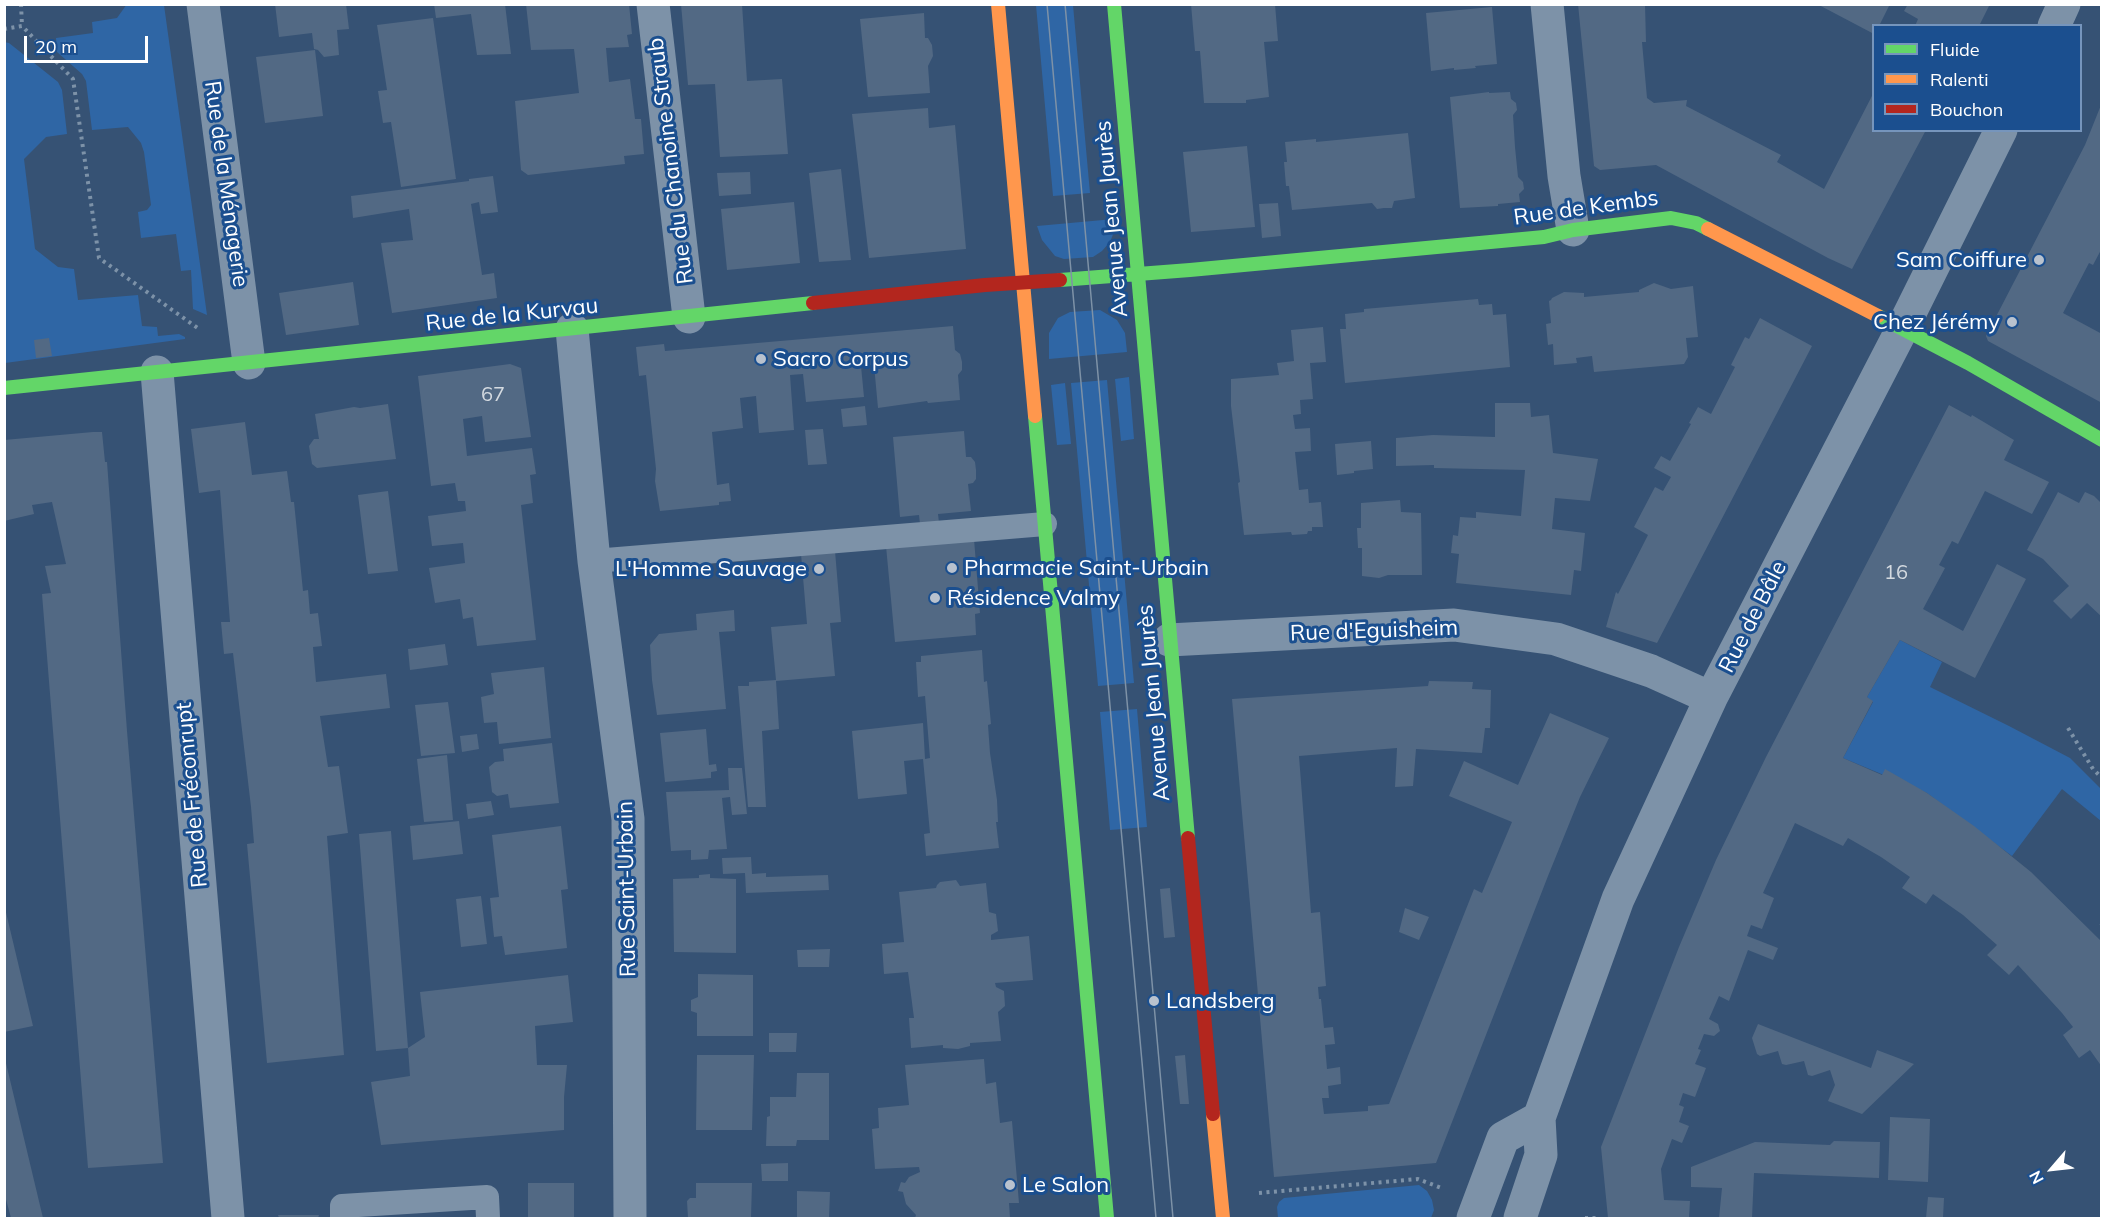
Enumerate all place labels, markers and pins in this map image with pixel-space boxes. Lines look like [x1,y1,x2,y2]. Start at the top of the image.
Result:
place label: Sam Coiffure [1896,247,2027,273]
marker: Sam Coiffure [2032,253,2046,267]
place label: Chez Jérémy [1873,309,2000,335]
marker: Chez Jérémy [2005,315,2019,329]
place label: Sacro Corpus [773,346,909,372]
marker: Sacro Corpus [754,352,768,366]
place label: Pharmacie Saint-Urbain [964,555,1209,581]
place label: L'Homme Sauvage [615,556,807,582]
marker: Pharmacie Saint-Urbain [945,561,959,575]
marker: L'Homme Sauvage [812,562,826,576]
place label: Résidence Valmy [947,585,1120,611]
marker: Résidence Valmy [928,591,942,605]
place label: Landsberg [1166,988,1274,1014]
marker: Landsberg [1147,994,1161,1008]
place label: Le Salon [1022,1172,1109,1198]
marker: Le Salon [1003,1178,1017,1192]

